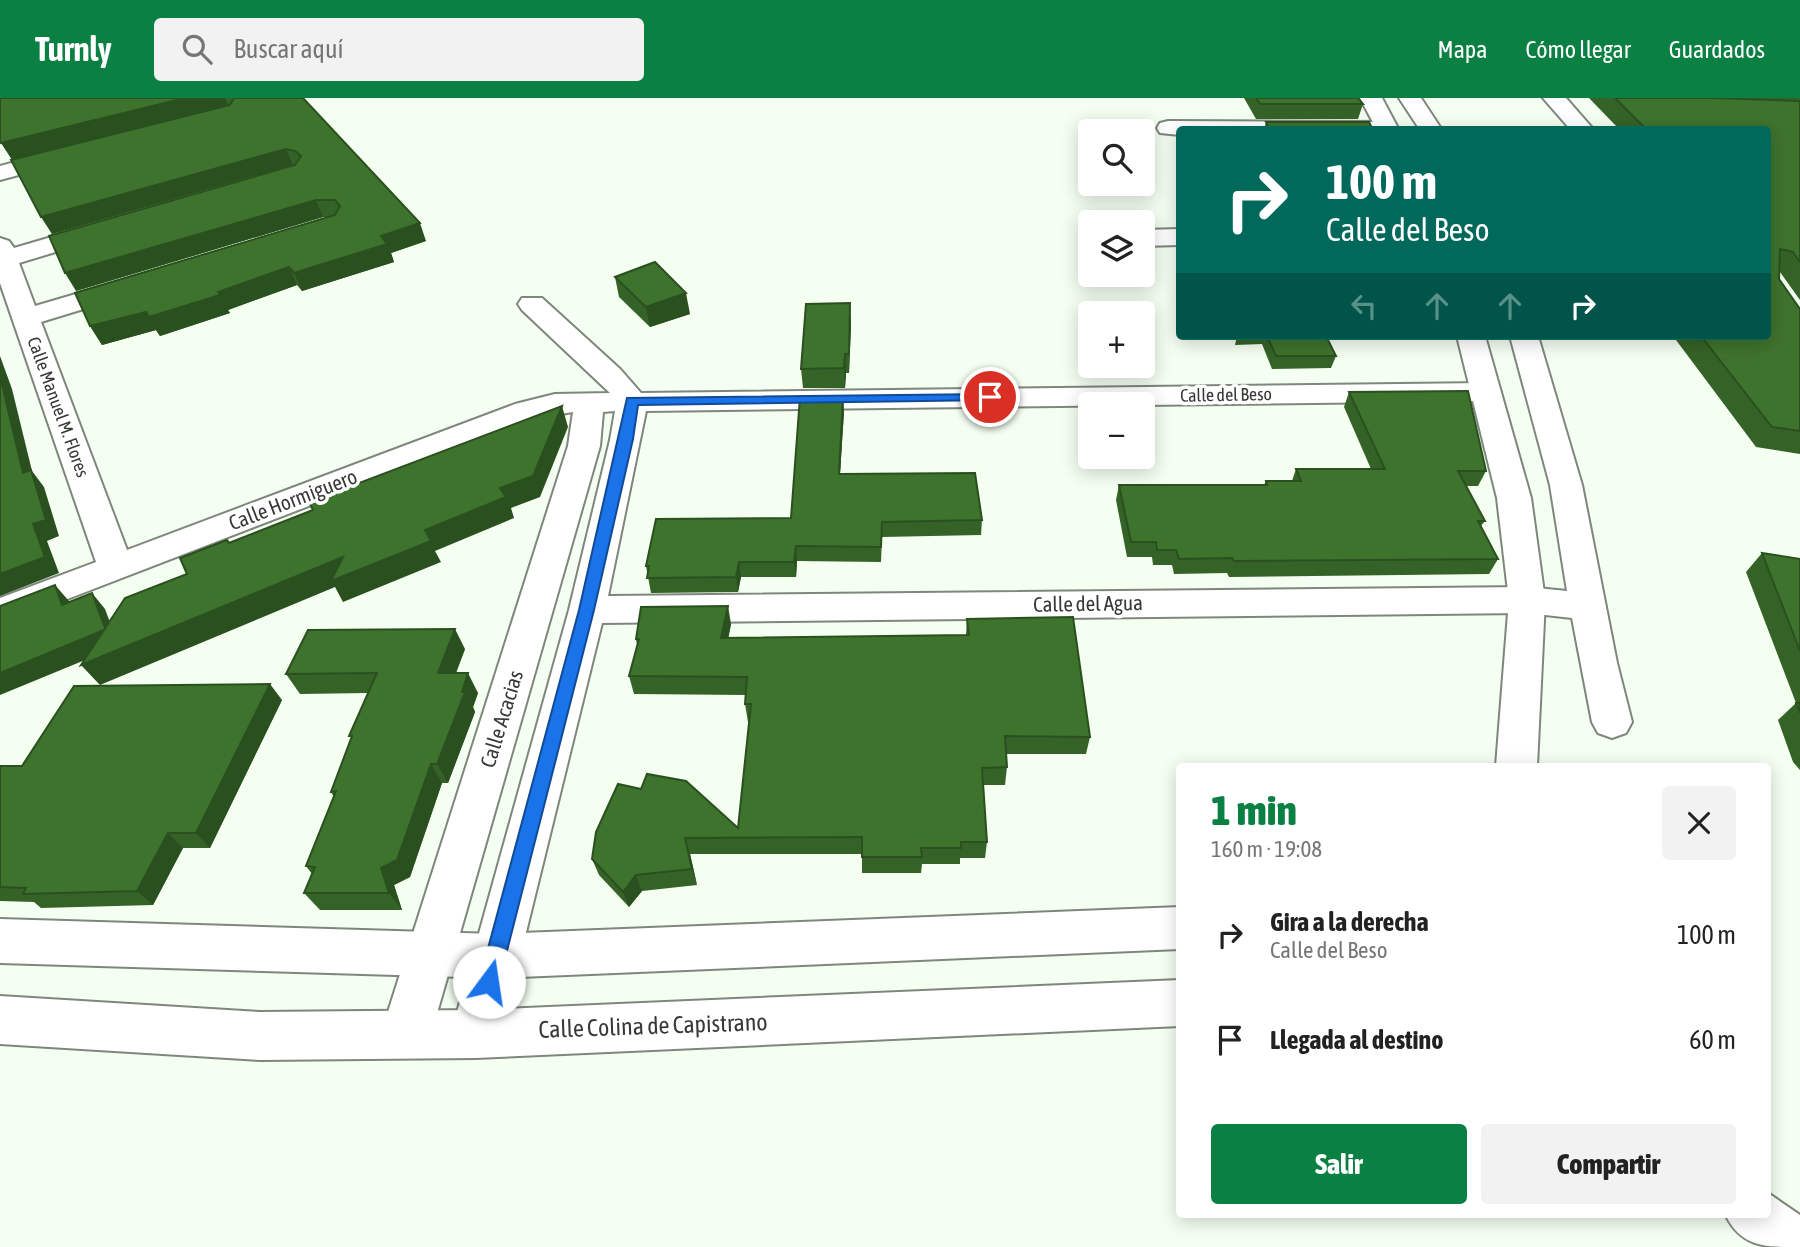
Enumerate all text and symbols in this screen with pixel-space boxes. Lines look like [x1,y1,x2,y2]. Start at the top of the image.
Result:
search box [154,18,644,81]
text: Turnly [35,30,112,68]
icon: search [178,30,216,68]
text: Buscar aquí [234,34,344,64]
text: Mapa [1438,36,1487,63]
text: Cómo llegar [1525,36,1631,63]
text: Guardados [1669,36,1765,63]
map controls [1078,119,1155,469]
button: search [1078,119,1155,196]
text: 100 m [1326,153,1437,209]
icon: right [1211,154,1302,245]
button: layers [1078,210,1155,287]
text: Calle del Beso [1326,211,1489,248]
icon: left [1345,287,1383,325]
icon: ahead [1418,287,1456,325]
icon: ahead [1491,287,1529,325]
icon: right [1564,287,1602,325]
button: + [1078,301,1155,378]
street label: Calle Manuel M. Flores [23,334,94,480]
pin [960,367,1020,427]
icon: arrive [971,378,1009,416]
street label: Calle del Beso [1180,383,1272,406]
button: − [1078,392,1155,469]
street label: Calle Hormiguero [225,464,360,535]
street label: Calle del Agua [1033,590,1143,616]
street label: Calle Acacias [475,667,527,770]
text: 1 min [1211,786,1297,834]
button: close [1662,786,1736,860]
text: 160 m · 19:08 [1211,836,1322,862]
text: Gira a la derecha [1270,907,1429,937]
icon: right [1211,916,1249,954]
text: 100 m [1677,920,1736,950]
text: Calle del Beso [1270,937,1387,963]
position arrow [452,945,526,1019]
street label: Calle Colina de Capistrano [538,1008,768,1043]
icon: arrive [1211,1021,1249,1059]
text: Llegada al destino [1270,1025,1443,1055]
text: 60 m [1689,1025,1736,1055]
button: Salir [1211,1124,1467,1204]
button: Compartir [1481,1124,1736,1204]

